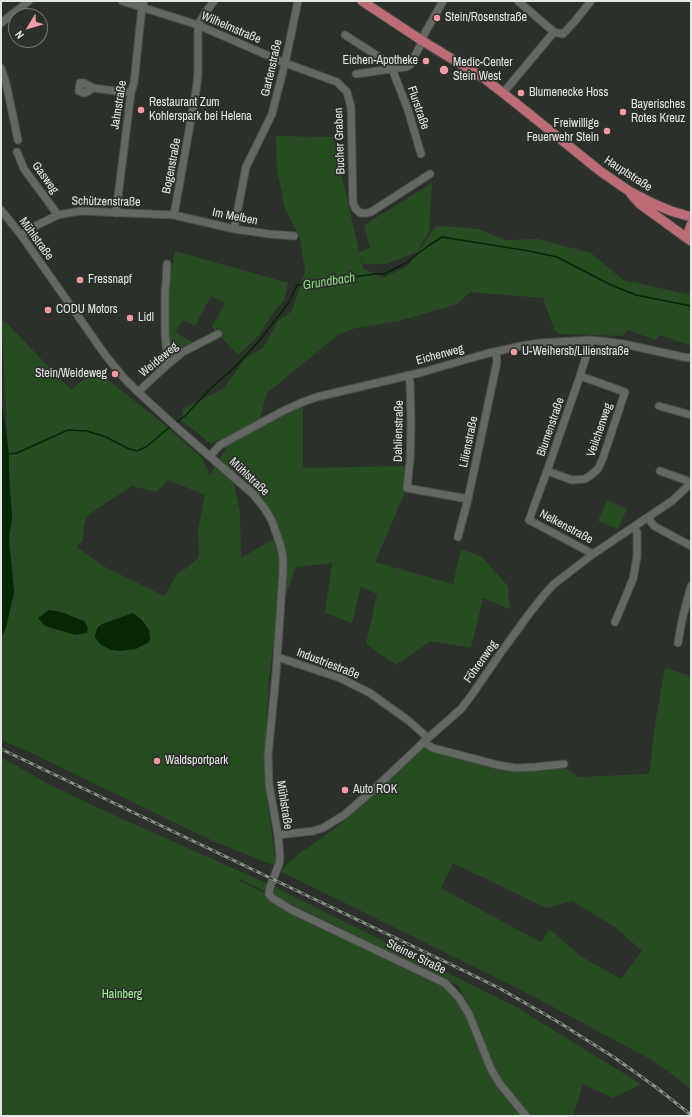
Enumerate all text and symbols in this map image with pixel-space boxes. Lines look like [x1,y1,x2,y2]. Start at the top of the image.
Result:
north arrow [8,8,48,48]
street label: Wilhelmstraße [199,9,263,47]
place label: Stein/Rosenstraße [445,11,527,25]
marker: Stein/Rosenstraße [432,13,442,23]
text: N [12,28,27,42]
street label: Gartenstraße [258,38,286,98]
place label: Eichen-Apotheke [343,54,418,68]
marker: Eichen-Apotheke [421,56,431,66]
place label: Medic-Center Stein West [453,56,513,84]
marker: Medic-Center Stein West [438,64,450,76]
street label: Jahnstraße [108,80,130,130]
street label: Flurstraße [404,84,432,132]
place label: Blumenecke Hoss [529,86,608,100]
marker: Blumenecke Hoss [516,88,526,98]
place label: Restaurant Zum Kohlerspark bei Helena [149,96,252,124]
place label: Bayerisches Rotes Kreuz [631,98,685,126]
marker: Restaurant Zum Kohlerspark bei Helena [136,105,146,115]
street label: Bucher Graben [332,107,348,175]
marker: Bayerisches Rotes Kreuz [618,107,628,117]
place label: Freiwillige Feuerwehr Stein [527,117,599,145]
marker: Freiwillige Feuerwehr Stein [602,126,612,136]
street label: Bogenstraße [160,137,184,195]
street label: Hauptstraße [601,153,655,195]
street label: Gasweg [29,159,61,197]
street label: Schützenstraße [71,194,141,210]
street label: Im Melben [211,206,259,228]
street label: Mühlstraße [16,215,56,263]
water label: Grundbach [302,270,356,294]
place label: Fressnapf [88,273,132,287]
marker: Fressnapf [75,275,85,285]
place label: CODU Motors [56,303,118,317]
marker: CODU Motors [43,305,53,315]
place label: Lidl [138,311,154,325]
marker: Lidl [125,313,135,323]
street label: Weideweg [137,340,181,380]
street label: Eichenweg [415,342,465,368]
place label: U-Weihersb/Lilienstraße [522,345,629,359]
marker: U-Weihersb/Lilienstraße [509,347,519,357]
place label: Stein/Weideweg [35,367,107,381]
marker: Stein/Weideweg [110,369,120,379]
street label: Blumenstraße [534,396,568,458]
street label: Dahlienstraße [391,400,407,462]
street label: Veilchenweg [584,401,616,459]
street label: Lilienstraße [457,415,481,469]
street label: Mühlstraße [226,455,272,499]
street label: Nelkenstraße [537,507,595,547]
street label: Föhrenweg [461,638,501,686]
street label: Industriestraße [295,645,361,683]
place label: Waldsportpark [165,754,228,768]
marker: Waldsportpark [152,756,162,766]
street label: Mühlstraße [273,780,295,830]
place label: Auto ROK [353,783,397,797]
marker: Auto ROK [340,785,350,795]
street label: Steiner Straße [384,937,448,977]
park label: Hainberg [102,988,142,1002]

